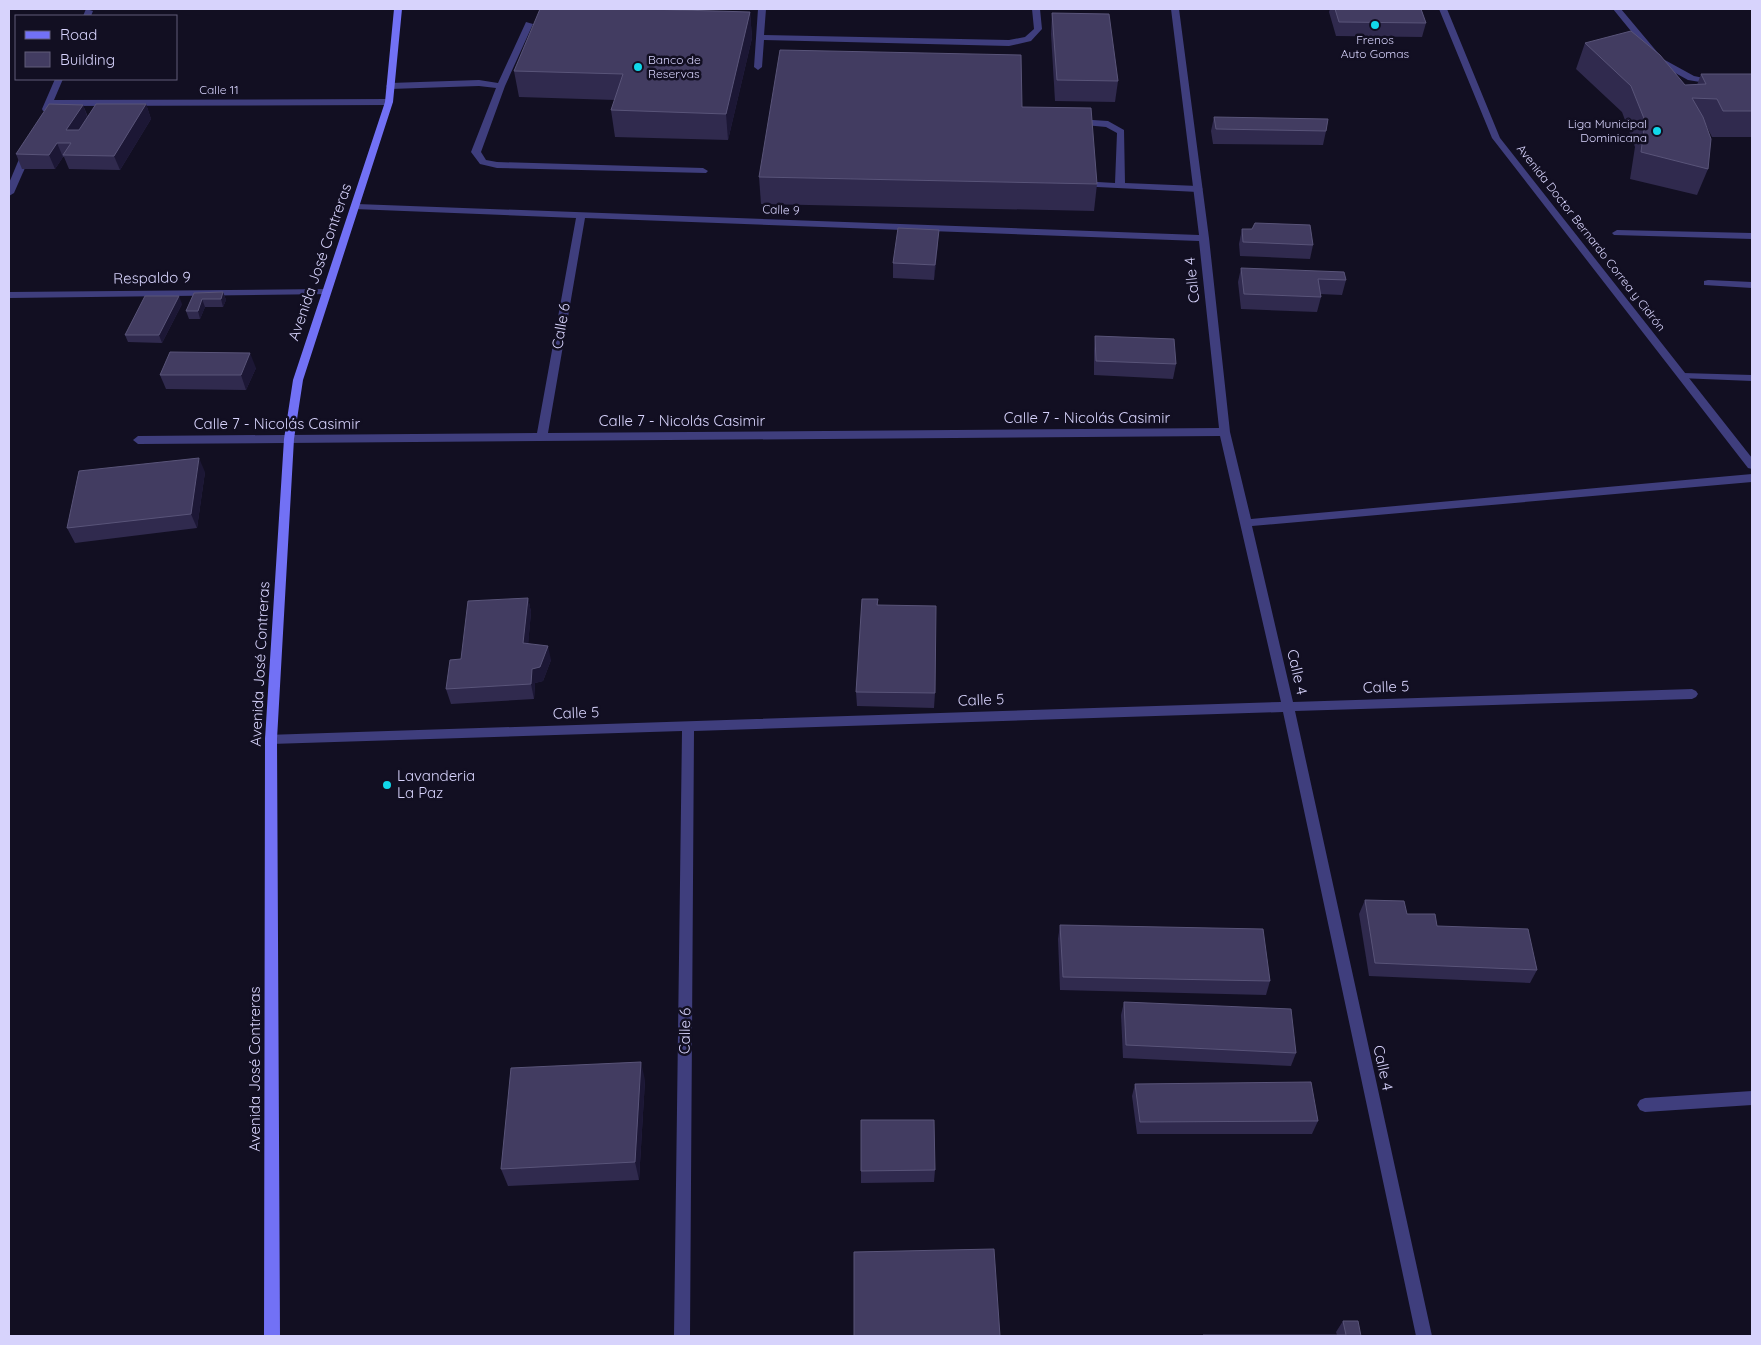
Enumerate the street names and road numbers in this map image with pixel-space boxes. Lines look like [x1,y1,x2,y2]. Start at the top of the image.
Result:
street label: Calle 11 [199,82,239,97]
street label: Avenida Doctor Bernardo Correa y Cidrón [1514,141,1669,334]
street label: Avenida José Contreras [284,181,355,343]
street label: Calle 9 [762,201,800,218]
street label: Calle 4 [1180,256,1203,304]
street label: Respaldo 9 [113,267,191,288]
street label: Calle 6 [547,301,574,350]
street label: Calle 7 - Nicolás Casimir [1004,408,1170,427]
street label: Calle 7 - Nicolás Casimir [599,411,765,430]
street label: Calle 7 - Nicolás Casimir [194,414,360,433]
street label: Avenida José Contreras [246,581,273,747]
street label: Calle 4 [1283,647,1312,697]
street label: Calle 5 [1362,676,1409,697]
street label: Calle 5 [957,689,1004,710]
street label: Calle 5 [552,702,599,723]
street label: Avenida José Contreras [245,986,264,1152]
street label: Calle 6 [675,1008,694,1054]
street label: Calle 4 [1369,1043,1398,1093]

